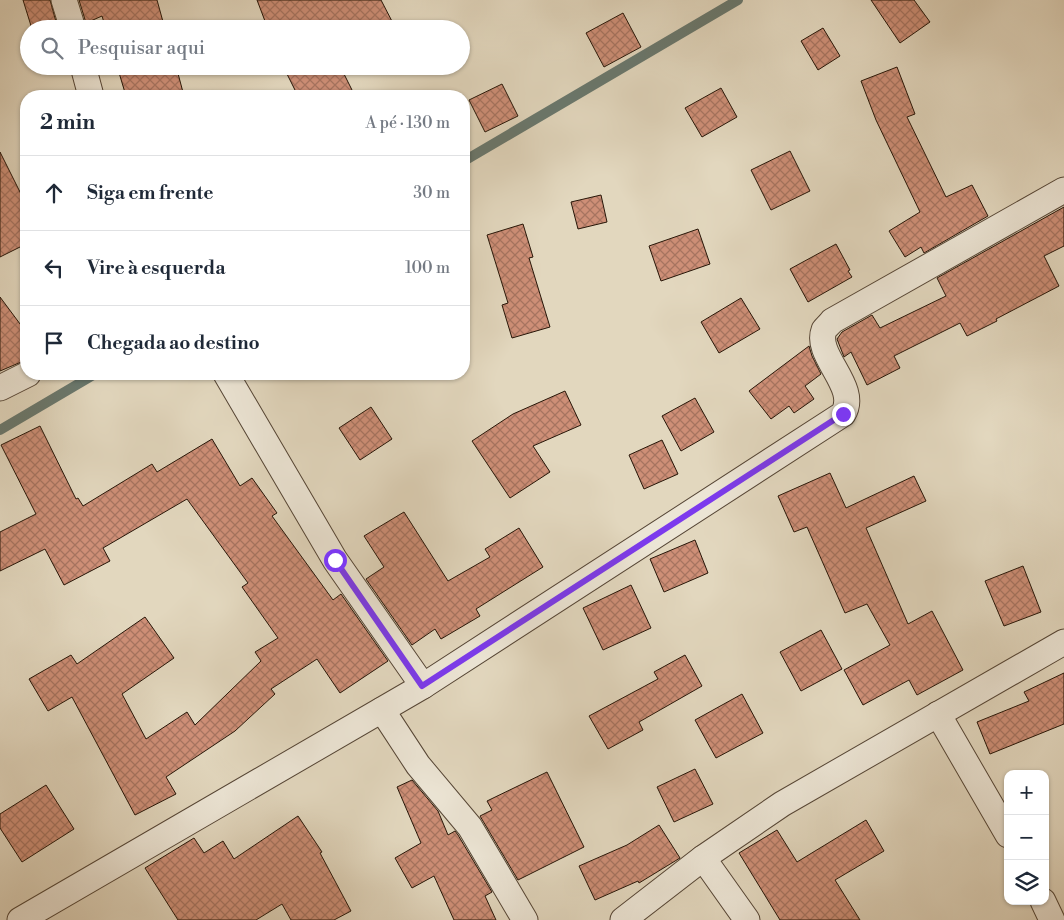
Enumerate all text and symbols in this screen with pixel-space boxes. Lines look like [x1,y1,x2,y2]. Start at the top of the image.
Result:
search box [20,20,470,75]
icon: search [38,34,66,62]
text: Pesquisar aqui [78,36,205,60]
text: 2 min [40,110,95,136]
text: A pé · 130 m [366,113,450,133]
icon: ahead [40,179,68,207]
text: Siga em frente [87,181,214,205]
text: 30 m [413,183,450,203]
icon: left [40,254,68,282]
text: Vire à esquerda [87,256,226,280]
text: 100 m [405,258,450,278]
icon: arrive [40,329,68,357]
text: Chegada ao destino [87,331,260,355]
route end [832,403,855,426]
route start [324,549,347,572]
map controls [1004,770,1049,905]
button: + [1004,770,1049,815]
button: − [1004,815,1049,860]
button: layers [1004,860,1049,905]

